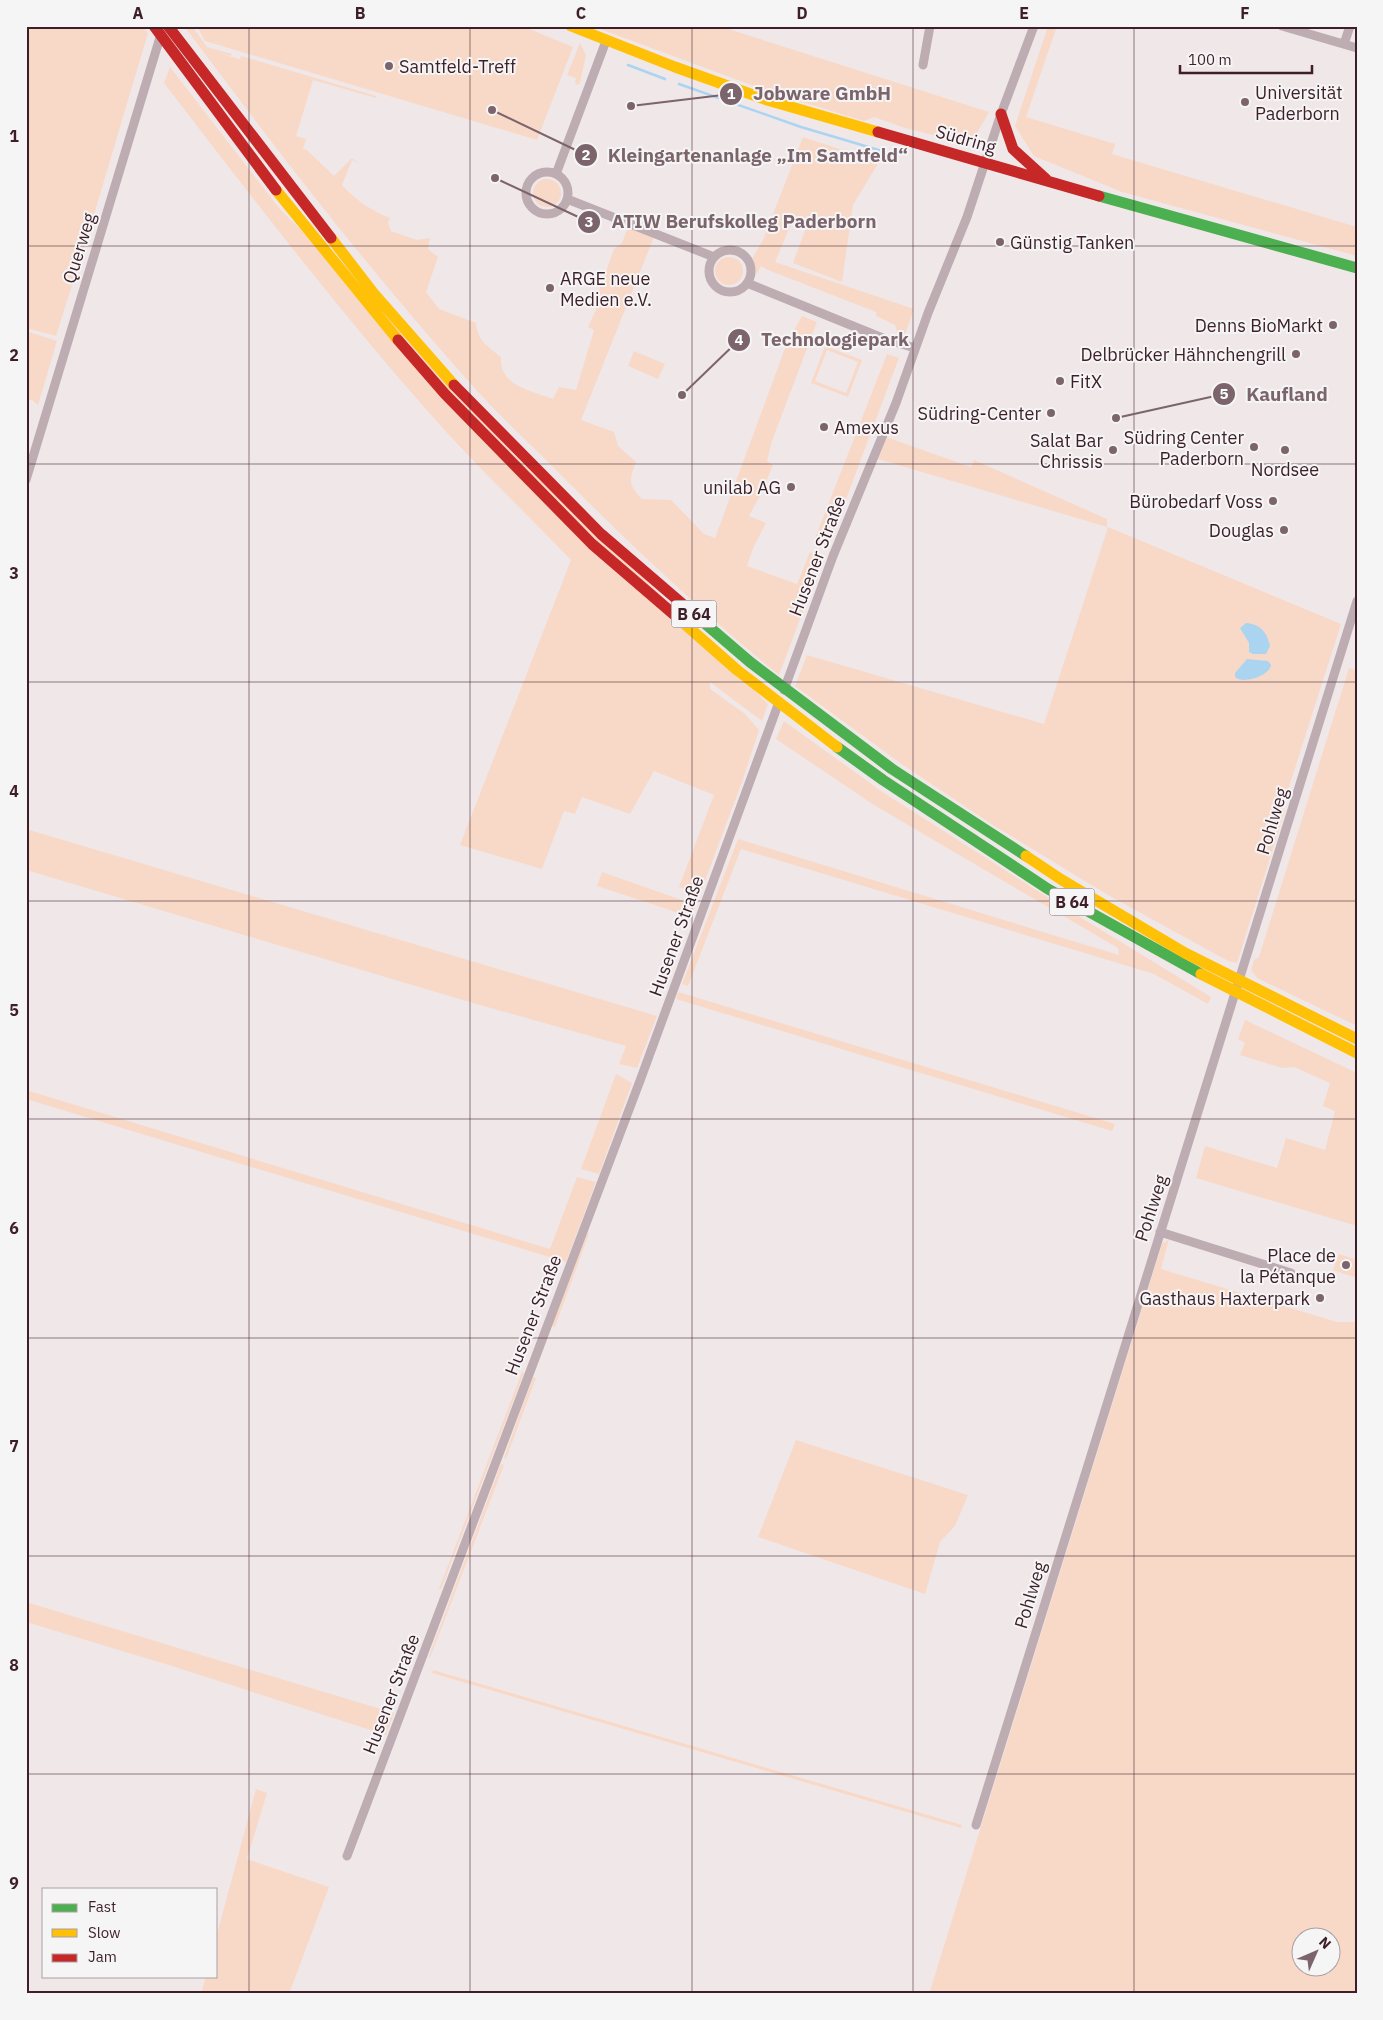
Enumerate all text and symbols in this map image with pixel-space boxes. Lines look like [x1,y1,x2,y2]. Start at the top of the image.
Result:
text: A [133,3,144,23]
text: B [355,3,366,23]
text: C [576,3,586,23]
text: D [796,3,808,23]
text: E [1019,3,1029,23]
text: F [1240,3,1250,23]
scale bar [1180,42,1313,74]
text: 100 m [1188,50,1232,69]
place label: Samtfeld-Treff [399,55,516,78]
marker: Samtfeld-Treff [383,60,395,72]
callout: Jobware GmbH [718,77,901,111]
text: Jobware GmbH [753,81,891,105]
place label: Universität Paderborn [1255,81,1343,125]
text: 1 [726,84,736,103]
marker: Universität Paderborn [1239,96,1251,108]
street label: Südring [933,119,999,159]
text: 1 [9,126,19,146]
callout: Kleingartenanlage „Im Samtfeld“ [573,138,919,172]
text: Kleingartenanlage „Im Samtfeld“ [608,143,908,167]
text: 2 [581,145,591,164]
callout: ATIW Berufskolleg Paderborn [577,205,887,239]
street label: Querweg [57,209,101,286]
text: ATIW Berufskolleg Paderborn [611,209,877,233]
text: 3 [584,212,594,231]
place label: Günstig Tanken [1010,231,1134,254]
marker: Günstig Tanken [994,236,1006,248]
place label: ARGE neue Medien e.V. [560,267,652,311]
marker: ARGE neue Medien e.V. [544,282,556,294]
place label: Denns BioMarkt [1195,314,1323,337]
marker: Denns BioMarkt [1327,319,1339,331]
callout: Technologiepark [727,323,919,357]
text: Technologiepark [761,327,909,351]
text: 4 [734,330,744,349]
place label: Delbrücker Hähnchengrill [1080,343,1286,366]
text: 2 [9,345,19,365]
marker: Delbrücker Hähnchengrill [1290,348,1302,360]
place label: FitX [1070,370,1102,393]
marker: FitX [1054,375,1066,387]
callout: Kaufland [1211,377,1338,411]
text: Kaufland [1246,382,1328,406]
text: 5 [1219,384,1229,403]
place label: Südring-Center [918,402,1041,425]
marker: Südring-Center [1045,407,1057,419]
place label: Amexus [834,416,899,439]
marker: Amexus [818,421,830,433]
place label: Südring Center Paderborn [1124,426,1244,470]
place label: Salat Bar Chrissis [1030,429,1103,473]
marker: Südring Center Paderborn [1248,441,1260,453]
marker: Salat Bar Chrissis [1107,444,1119,456]
marker: Nordsee [1279,444,1291,456]
place label: Nordsee [1251,458,1319,481]
place label: unilab AG [703,476,781,499]
marker: unilab AG [785,481,797,493]
place label: Bürobedarf Voss [1129,490,1263,513]
street label: Husener Straße [784,493,851,619]
marker: Bürobedarf Voss [1267,495,1279,507]
place label: Douglas [1209,519,1274,542]
marker: Douglas [1278,524,1290,536]
text: 3 [9,563,19,583]
road number: B 64 [672,600,716,628]
text: 4 [9,781,19,801]
street label: Pohlweg [1251,784,1293,857]
street label: Husener Straße [643,872,709,1000]
road number: B 64 [1050,889,1094,916]
text: 5 [9,1000,19,1020]
street label: Pohlweg [1129,1171,1173,1244]
text: 6 [9,1218,19,1238]
place label: Place de la Pétanque [1240,1244,1336,1288]
street label: Husener Straße [500,1252,567,1378]
marker: Place de la Pétanque [1340,1259,1352,1271]
place label: Gasthaus Haxterpark [1140,1287,1311,1310]
marker: Gasthaus Haxterpark [1314,1292,1326,1304]
text: 7 [9,1436,19,1456]
street label: Pohlweg [1009,1558,1051,1631]
street label: Husener Straße [358,1631,425,1757]
text: 8 [9,1655,19,1675]
text: 9 [9,1873,19,1893]
legend [42,1888,218,1978]
text: Fast [88,1897,116,1916]
text: Slow [88,1923,121,1942]
north arrow [1290,1928,1340,1978]
text: N [1315,1933,1335,1953]
text: Jam [88,1947,117,1966]

